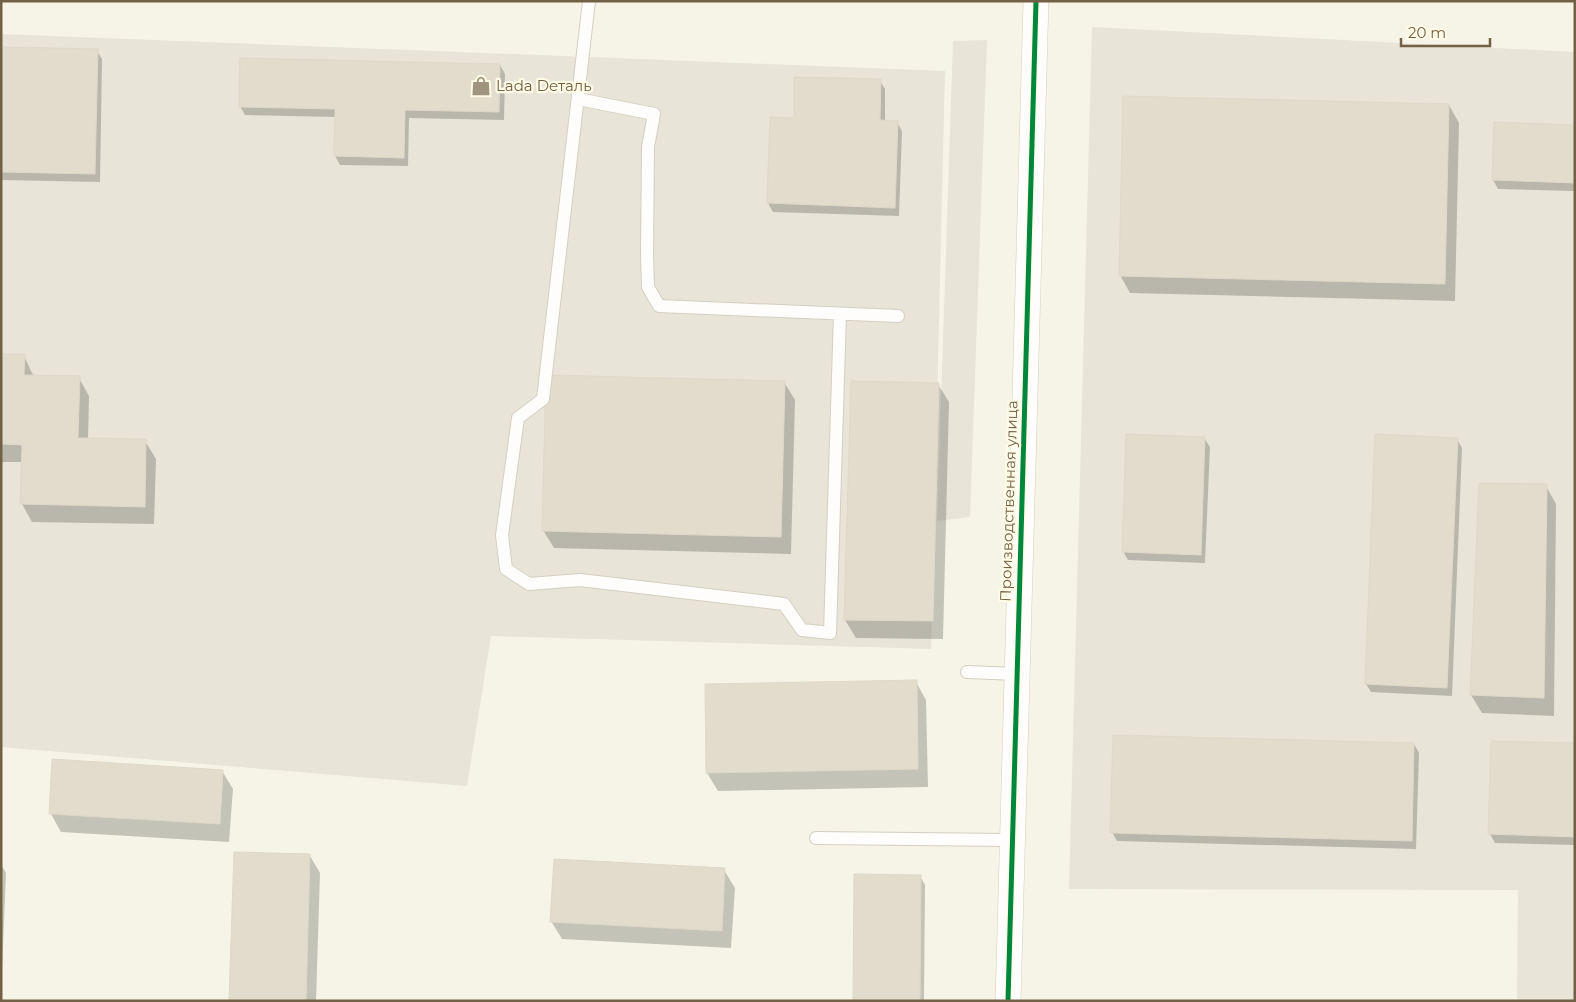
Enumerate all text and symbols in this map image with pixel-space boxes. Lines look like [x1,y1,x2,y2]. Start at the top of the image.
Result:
scale bar [1401,15,1490,47]
text: 20 m [1408,23,1446,42]
shop icon: Lada Dеталь [470,75,492,97]
place label: Lada Dеталь [496,76,592,95]
street label: Производственная улица [995,400,1022,602]

